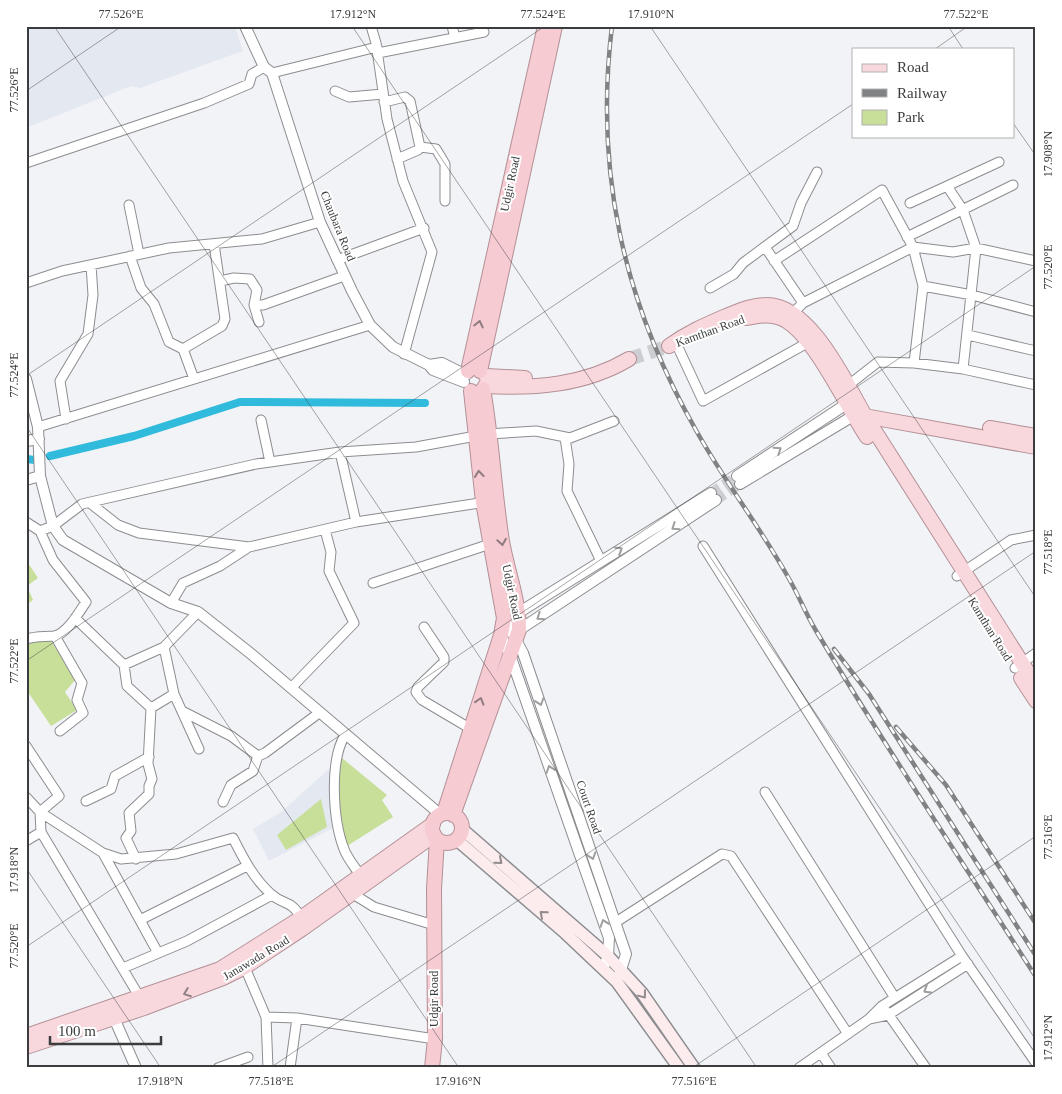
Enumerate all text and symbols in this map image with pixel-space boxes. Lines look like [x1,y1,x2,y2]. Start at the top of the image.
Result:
text: 77.526°E [98,7,144,21]
text: 17.912°N [330,7,377,21]
text: 77.524°E [520,7,566,21]
text: 17.910°N [628,7,675,21]
text: 77.522°E [943,7,989,21]
legend [852,48,1014,138]
text: Road [897,59,929,75]
text: 77.526°E [7,67,21,113]
text: Railway [897,85,947,101]
text: Park [897,109,925,125]
text: 17.908°N [1041,130,1055,177]
street label: Udgir Road [497,155,523,213]
street label: Chaubara Road [318,189,358,263]
text: 77.520°E [1041,244,1055,290]
street label: Kamthan Road [674,312,746,350]
one-way arrow [473,319,484,328]
text: 77.524°E [7,352,21,398]
one-way arrow [772,447,782,456]
one-way arrow [474,469,485,477]
one-way arrow [672,521,681,530]
text: 77.518°E [1041,529,1055,575]
one-way arrow [496,538,507,546]
one-way arrow [613,547,622,556]
street label: Udgir Road [499,563,525,621]
street label: Kamthan Road [965,595,1015,663]
one-way arrow [536,611,546,620]
text: 77.522°E [7,638,21,684]
one-way arrow [475,697,485,705]
one-way arrow [534,697,544,706]
one-way arrow [546,766,556,774]
street label: Court Road [573,778,605,836]
text: 77.516°E [1041,814,1055,860]
text: 17.918°N [7,846,21,893]
one-way arrow [586,851,596,859]
one-way arrow [494,855,503,864]
one-way arrow [540,911,549,920]
one-way arrow [599,919,609,927]
text: 77.520°E [7,923,21,969]
street label: Janawada Road [220,933,292,983]
street label: Udgir Road [427,971,441,1027]
one-way arrow [923,984,932,994]
one-way arrow [184,987,192,997]
one-way arrow [638,989,646,998]
scale bar [50,1014,161,1046]
text: 17.912°N [1041,1014,1055,1061]
text: 100 m [58,1023,96,1039]
text: 17.918°N [137,1074,184,1088]
text: 77.518°E [248,1074,294,1088]
text: 17.916°N [435,1074,482,1088]
text: 77.516°E [671,1074,717,1088]

